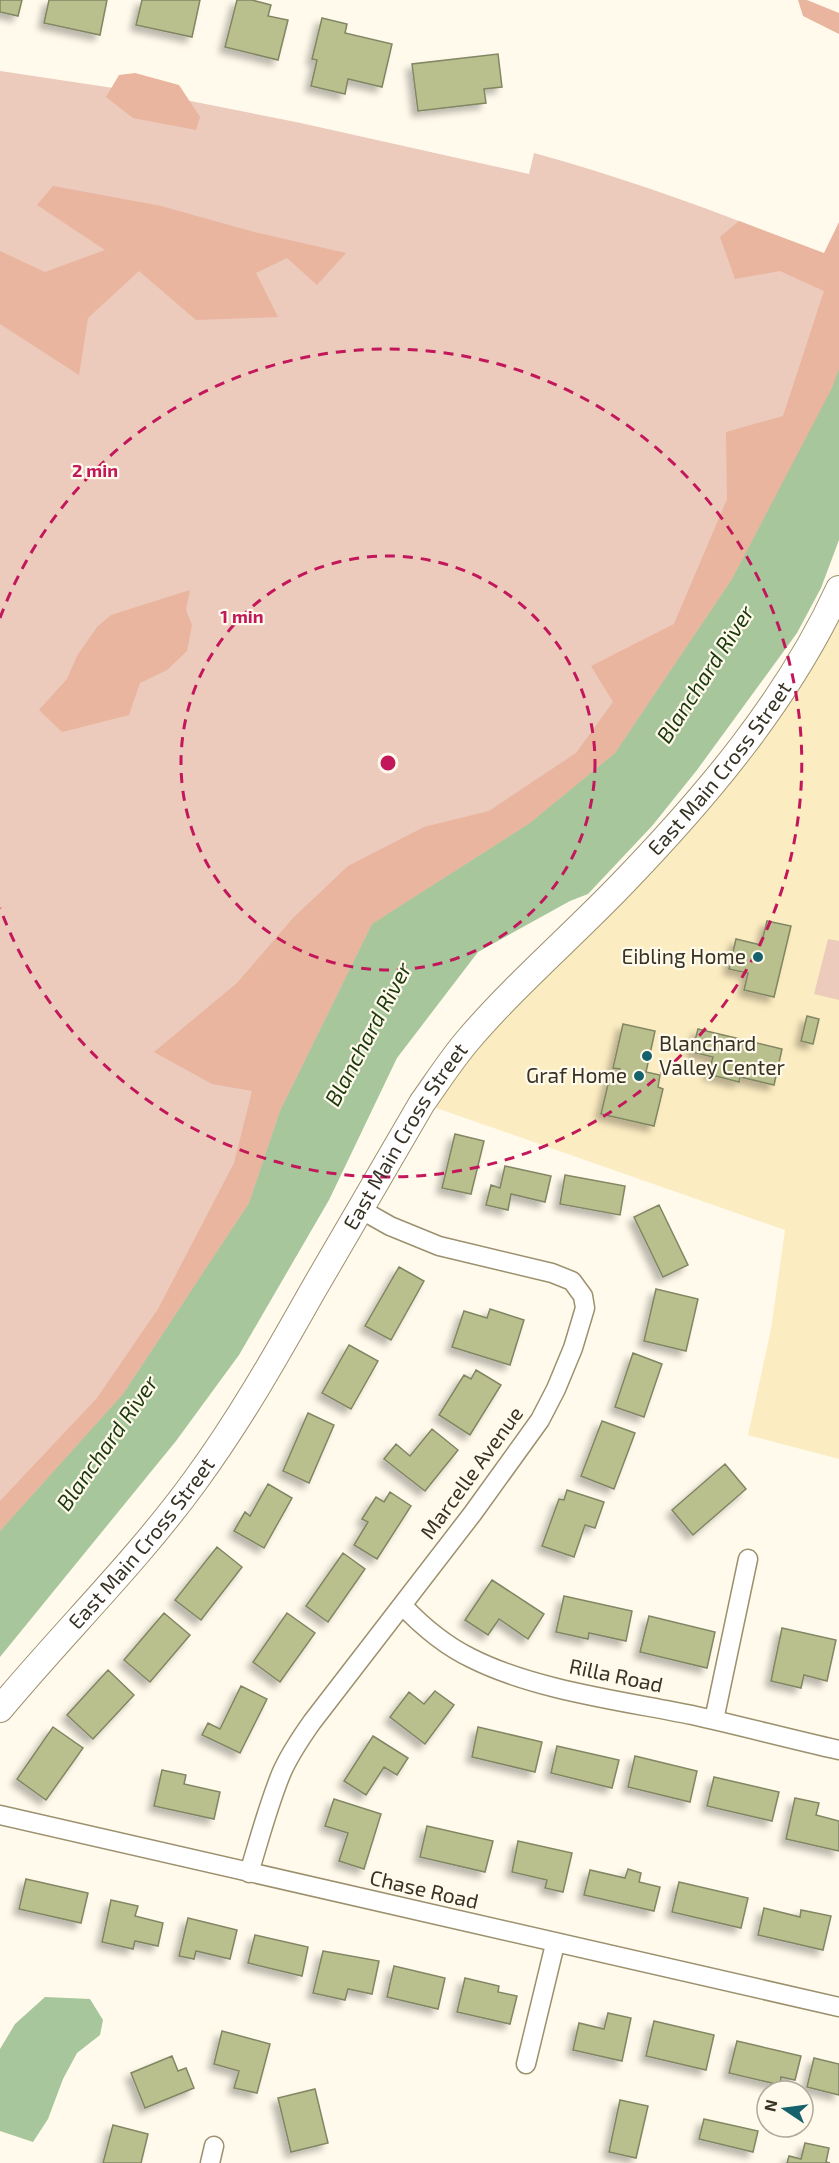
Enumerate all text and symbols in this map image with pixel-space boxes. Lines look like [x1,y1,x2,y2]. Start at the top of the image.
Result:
text: 2 min [72,459,118,481]
water label: Blanchard River [650,599,759,747]
text: 1 min [220,605,264,627]
street label: East Main Cross Street [642,676,795,860]
centre of rings [378,753,398,773]
place label: Eibling Home [621,943,746,968]
marker: Eibling Home [751,950,765,964]
water label: Blanchard River [318,956,416,1110]
place label: Blanchard Valley Center [659,1030,785,1079]
street label: East Main Cross Street [337,1037,472,1234]
marker: Blanchard Valley Center [640,1049,654,1063]
place label: Graf Home [526,1062,627,1087]
marker: Graf Home [632,1069,646,1083]
water label: Blanchard River [50,1369,163,1515]
street label: Marcelle Avenue [414,1401,527,1543]
street label: East Main Cross Street [62,1452,219,1633]
street label: Rilla Road [567,1652,665,1697]
street label: Chase Road [368,1864,481,1913]
north arrow [755,2079,815,2139]
text: N [759,2098,780,2113]

